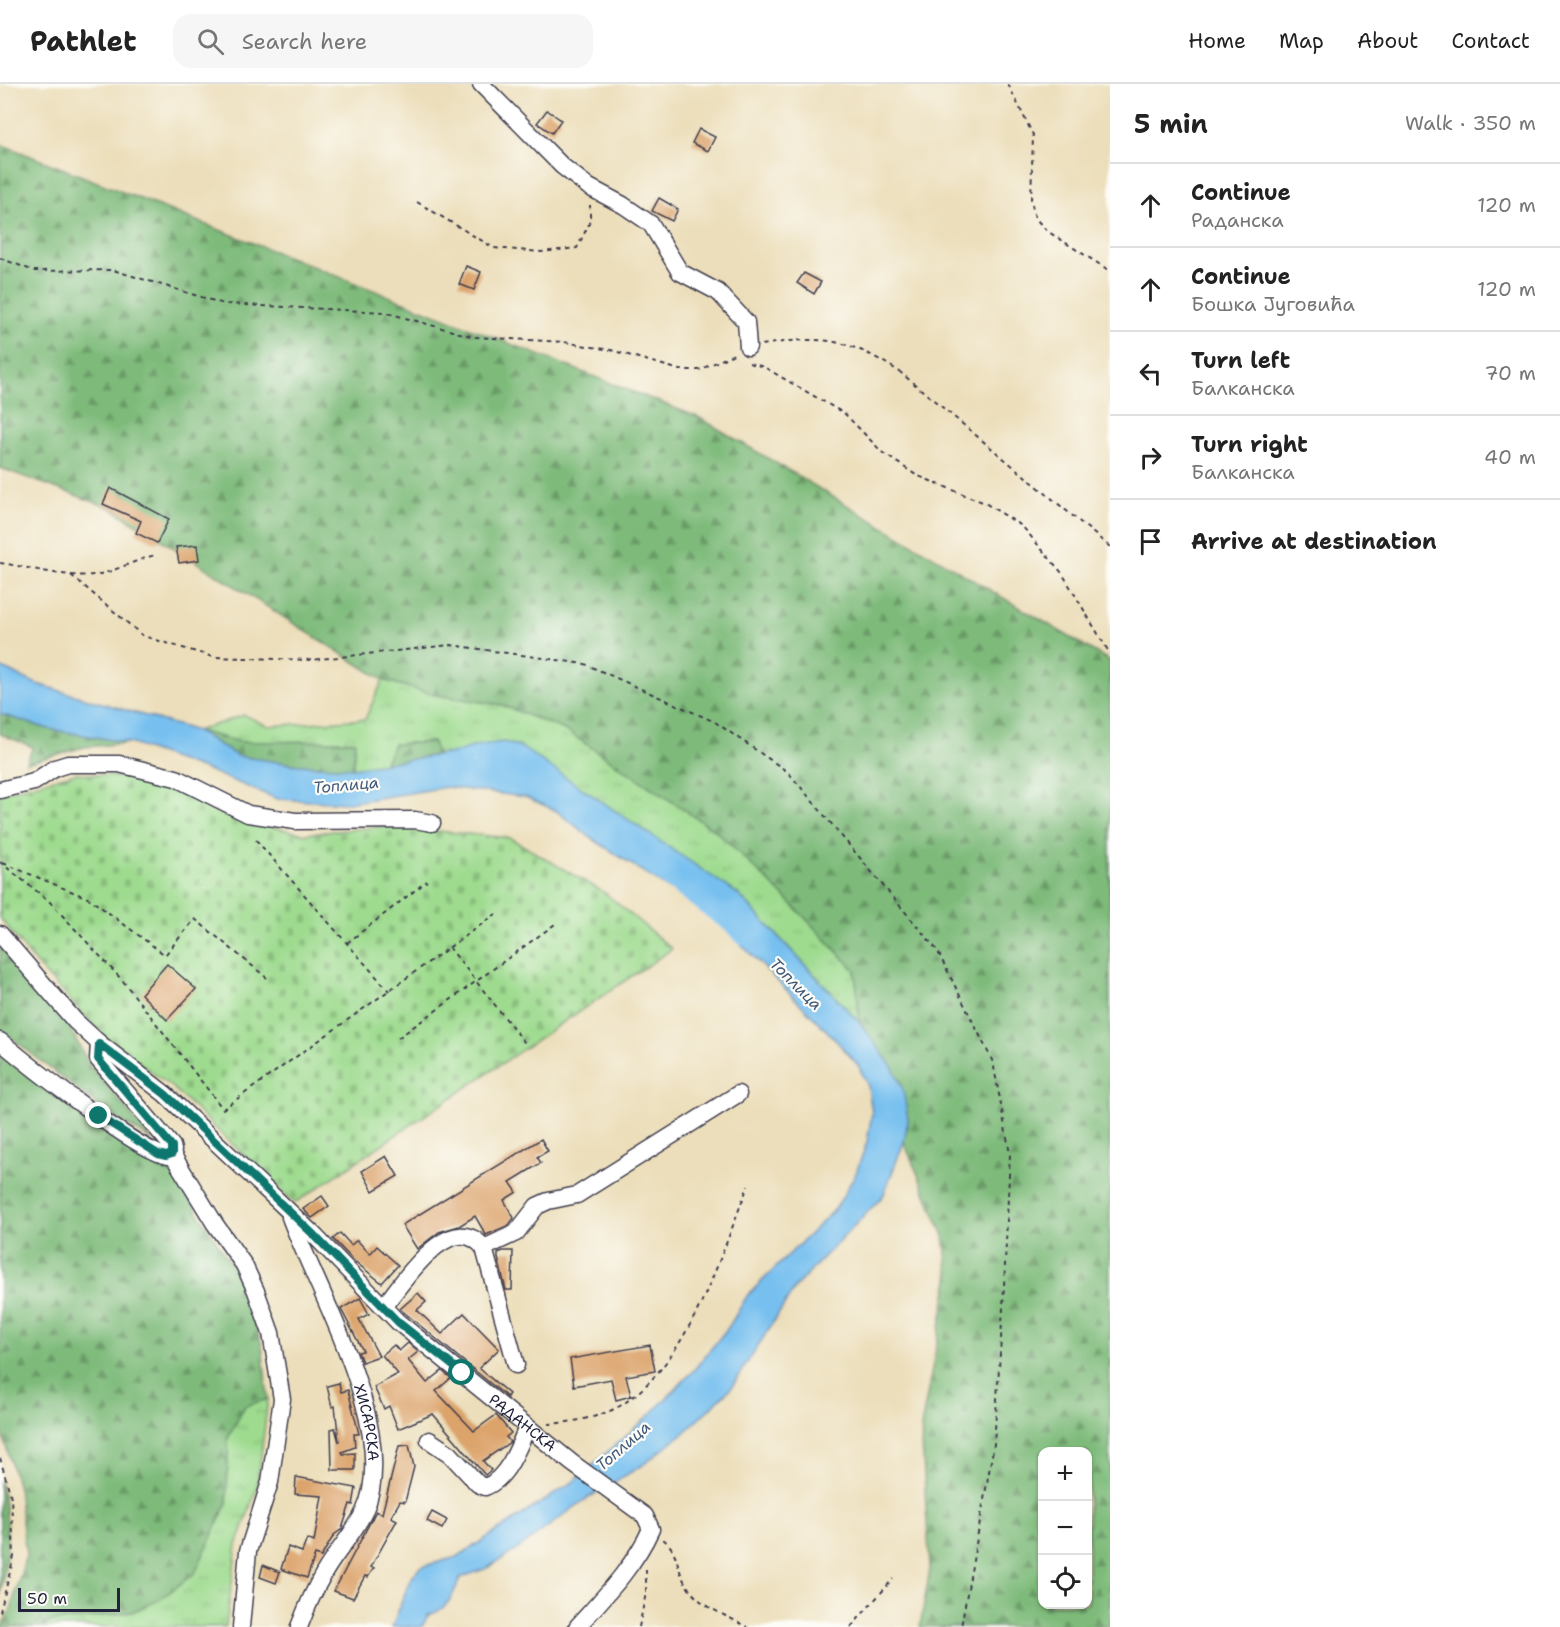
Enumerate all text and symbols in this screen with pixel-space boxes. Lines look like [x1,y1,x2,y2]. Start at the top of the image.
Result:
search box [173,14,593,68]
text: Pathlet [30,22,137,60]
icon: search [194,25,227,58]
text: Search here [242,27,367,56]
text: Home [1188,27,1246,55]
text: Map [1279,27,1324,55]
text: About [1357,27,1418,55]
text: Contact [1451,27,1530,55]
text: 5 min [1134,106,1208,141]
text: Walk · 350 m [1405,110,1536,136]
text: Continue [1191,178,1291,207]
icon: ahead [1134,189,1167,222]
text: 120 m [1477,192,1536,218]
text: Раданска [1191,207,1284,233]
text: Continue [1191,262,1291,291]
icon: ahead [1134,273,1167,306]
text: 120 m [1477,276,1536,302]
text: Бошка Југовића [1191,291,1355,317]
text: Turn left [1191,346,1290,375]
icon: left [1134,357,1167,390]
text: 70 m [1484,360,1536,386]
text: Балканска [1191,375,1295,401]
text: Turn right [1191,430,1308,459]
icon: right [1134,441,1167,474]
text: 40 m [1484,444,1536,470]
text: Балканска [1191,459,1295,485]
icon: arrive [1134,525,1167,558]
text: Arrive at destination [1191,527,1437,556]
water label: Топлица [312,772,380,798]
water label: Топлица [765,953,827,1015]
route end [85,1102,111,1128]
route start [448,1359,474,1385]
street label: ХИСАРСКА [349,1382,383,1462]
street label: РАДАНСКА [485,1390,560,1456]
water label: Топлица [591,1416,655,1476]
map controls [1038,1447,1092,1609]
button: + [1038,1447,1092,1501]
button: − [1038,1501,1092,1555]
button: locate [1038,1555,1092,1609]
scale bar [18,1585,120,1612]
text: 50 m [27,1588,67,1609]

